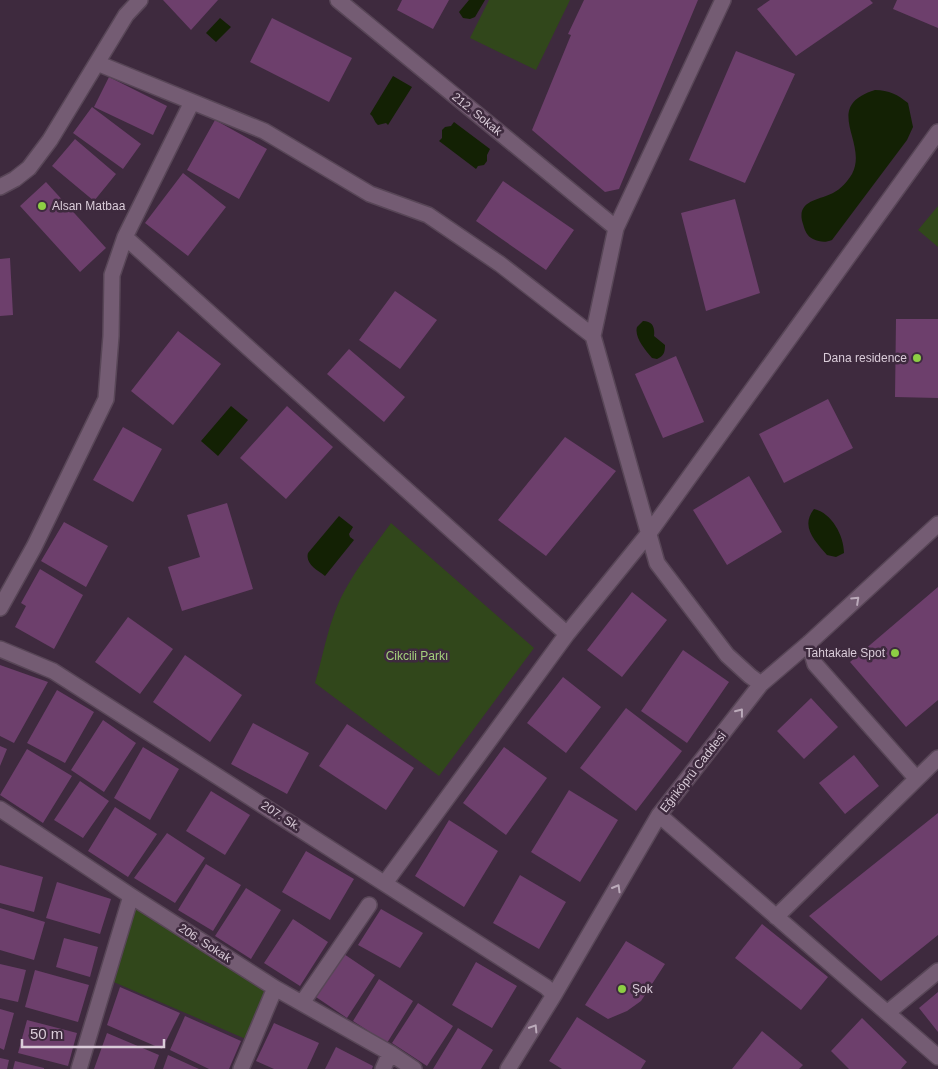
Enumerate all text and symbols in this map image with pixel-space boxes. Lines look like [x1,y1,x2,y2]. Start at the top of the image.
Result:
street label: 212. Sokak [449,90,506,139]
place label: Alsan Matbaa [52,199,126,213]
marker: Alsan Matbaa [36,200,48,212]
place label: Dana residence [823,351,907,365]
marker: Dana residence [911,352,923,364]
one-way arrow [851,597,860,606]
place label: Tahtakale Spot [806,646,886,660]
marker: Tahtakale Spot [889,647,901,659]
park label: Cikcili Parkı [386,649,448,663]
one-way arrow [734,709,742,718]
street label: Eğriköprü Caddesi [657,729,729,815]
street label: 207. Sk. [259,798,303,834]
one-way arrow [610,884,620,893]
street label: 206. Sokak [176,921,235,966]
place label: Şok [632,982,654,996]
marker: Şok [616,983,628,995]
scale bar [22,1016,165,1048]
one-way arrow [528,1024,537,1033]
text: 50 m [30,1025,63,1042]

